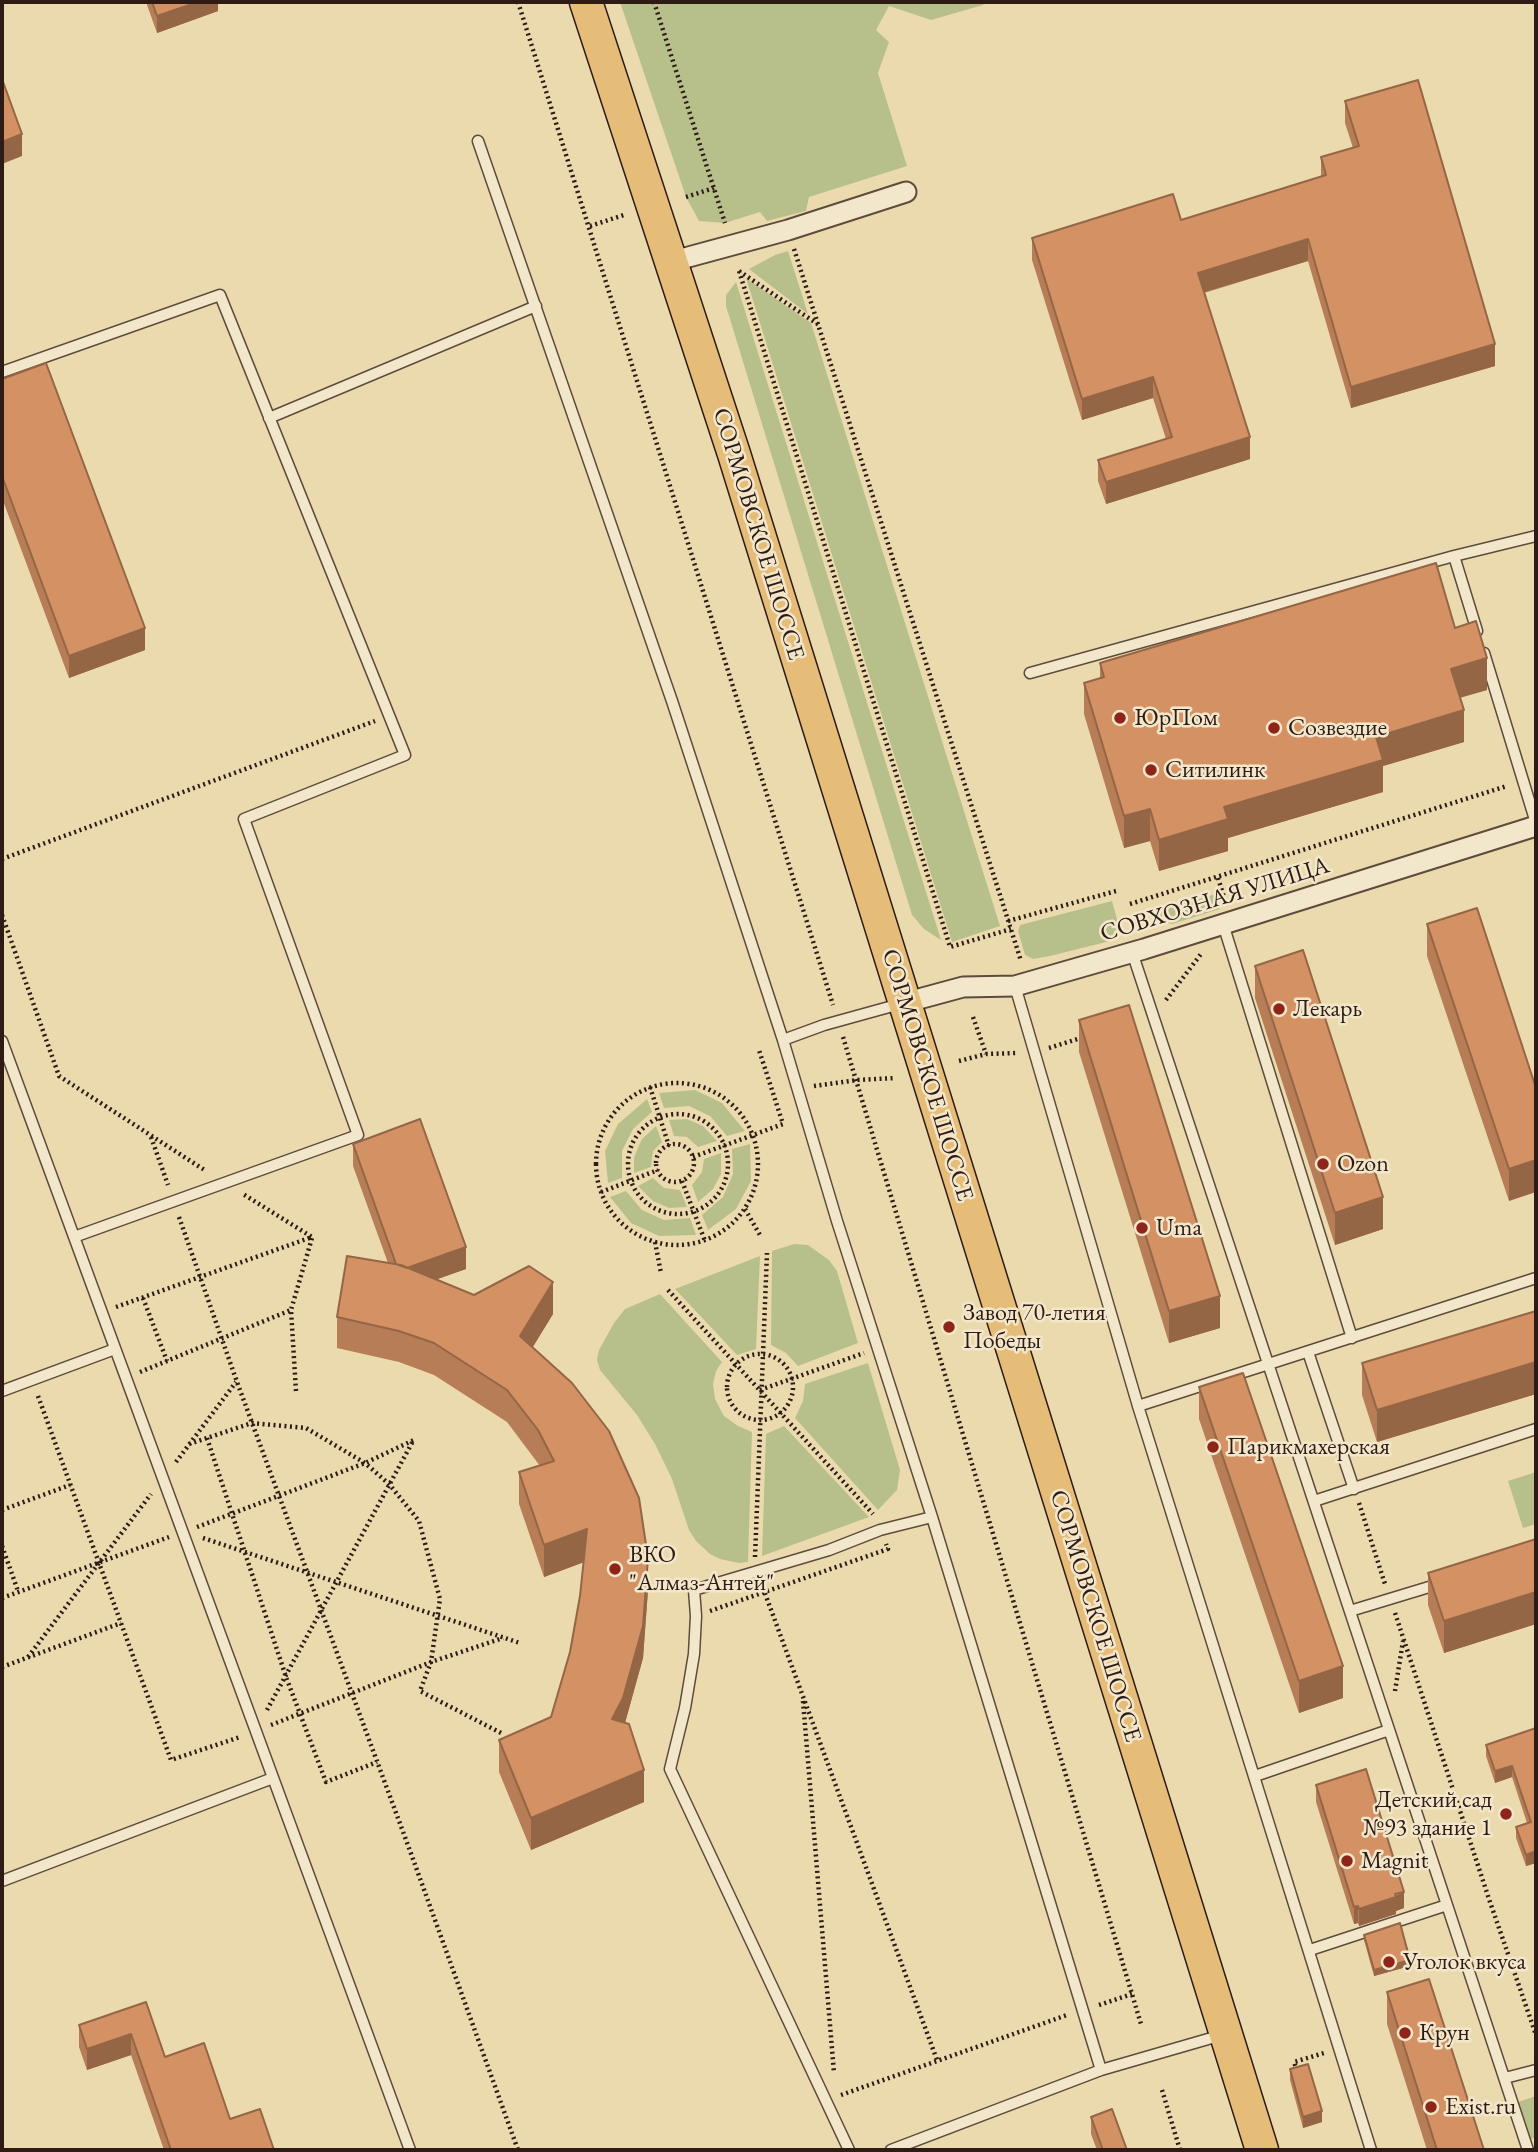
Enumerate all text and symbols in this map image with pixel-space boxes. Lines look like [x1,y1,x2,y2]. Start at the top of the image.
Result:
street label: СОРМОВСКОЕ ШОССЕ [706,405,810,663]
place label: ЮрПом [1134,704,1218,732]
marker: ЮрПом [1112,710,1128,726]
place label: Созвездие [1288,714,1387,742]
marker: Созвездие [1266,720,1282,736]
place label: Ситилинк [1165,756,1265,784]
marker: Ситилинк [1143,762,1159,778]
street label: СОВХОЗНАЯ УЛИЦА [1097,851,1333,949]
street label: СОРМОВСКОЕ ШОССЕ [875,946,979,1204]
place label: Лекарь [1293,995,1362,1023]
marker: Лекарь [1271,1001,1287,1017]
place label: Ozon [1337,1150,1389,1178]
marker: Ozon [1315,1156,1331,1172]
place label: Uma [1156,1214,1202,1242]
marker: Uma [1134,1220,1150,1236]
place label: Завод 70-летия Победы [963,1299,1106,1355]
marker: Завод 70-летия Победы [941,1319,957,1335]
place label: Парикмахерская [1227,1433,1390,1461]
marker: Парикмахерская [1205,1439,1221,1455]
street label: СОРМОВСКОЕ ШОССЕ [1043,1487,1147,1745]
place label: ВКО "Алмаз-Антей" [629,1541,774,1597]
marker: ВКО "Алмаз-Антей" [607,1561,623,1577]
place label: Детский сад №93 здание 1 [1363,1786,1492,1842]
marker: Детский сад №93 здание 1 [1498,1806,1514,1822]
place label: Magnit [1361,1847,1428,1875]
marker: Magnit [1339,1853,1355,1869]
place label: Уголок вкуса [1403,1948,1526,1976]
marker: Уголок вкуса [1381,1954,1397,1970]
place label: Крун [1419,2019,1470,2047]
marker: Крун [1397,2025,1413,2041]
place label: Exist.ru [1445,2093,1516,2121]
marker: Exist.ru [1423,2099,1439,2115]

